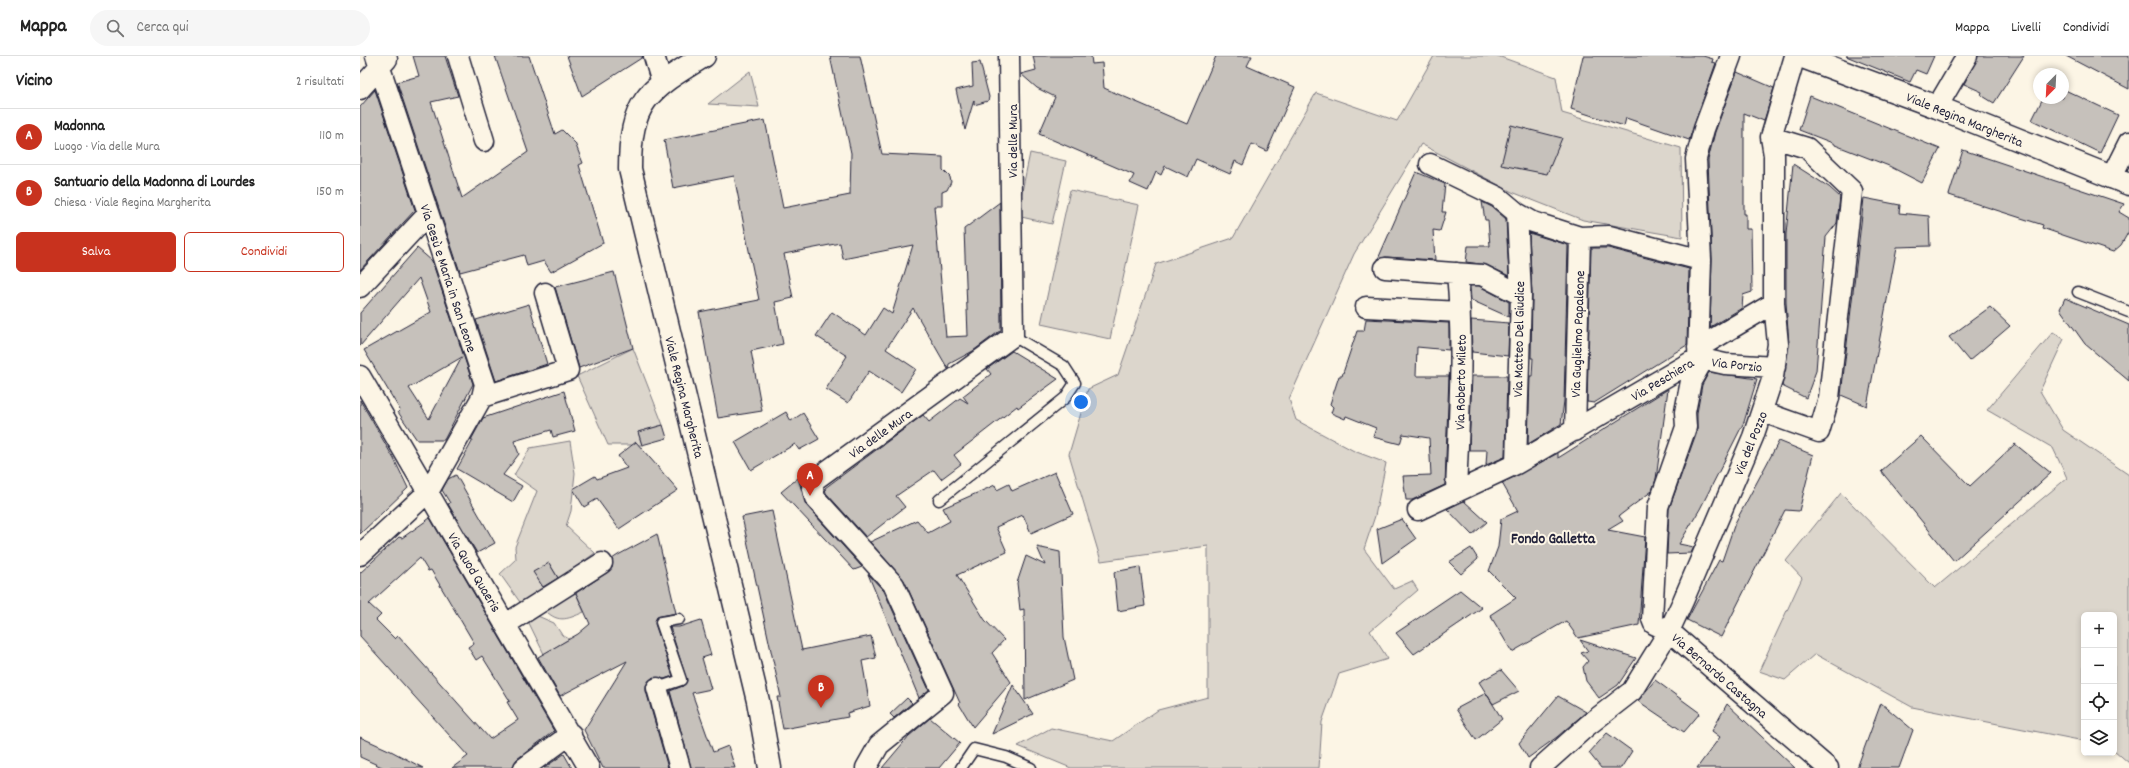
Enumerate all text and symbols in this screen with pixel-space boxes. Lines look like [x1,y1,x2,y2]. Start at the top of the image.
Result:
search box [90,10,370,46]
text: Mappa [20,14,66,41]
icon: search [104,17,126,39]
text: Cerca qui [136,17,188,39]
text: Mappa [1955,18,1989,38]
text: Livelli [2011,18,2041,38]
text: Condividi [2063,18,2109,38]
north arrow [2033,68,2069,104]
text: Vicino [16,70,53,94]
text: 2 risultati [296,73,344,92]
street label: Viale Regina Margherita [1903,88,2026,154]
street label: Via delle Mura [1004,104,1024,178]
text: Madonna [54,116,104,138]
text: A [25,127,33,146]
text: 110 m [319,127,344,146]
text: Luogo · Via delle Mura [54,138,160,157]
text: Santuario della Madonna di Lourdes [54,172,255,194]
text: B [26,183,32,202]
text: 150 m [316,183,344,202]
text: Chiesa · Viale Regina Margherita [54,194,211,213]
street label: Via Gesù e Maria in San Leone [414,202,480,355]
button: Salva [16,232,176,272]
button: Condividi [184,232,344,272]
street label: Via Guglielmo Papaleone [1567,270,1591,398]
street label: Via Matteo Del Giudice [1509,281,1531,397]
street label: Via Roberto Mileto [1451,334,1473,430]
street label: Viale Regina Margherita [658,335,708,461]
street label: Via Porzio [1710,353,1763,379]
street label: Via Peschiera [1628,354,1699,407]
your location [1071,392,1091,412]
street label: Via delle Mura [845,405,917,464]
street label: Via del Pozzo [1730,409,1774,479]
pin: A [797,463,823,496]
street label: Via Quod Quaeris [442,529,505,617]
district label: Fondo Galletta [1511,529,1596,551]
map controls [2081,612,2117,756]
button: + [2081,612,2117,648]
street label: Via Bernardo Castagna [1666,629,1771,724]
button: − [2081,648,2117,684]
pin: B [808,675,834,708]
button: locate [2081,684,2117,720]
button: layers [2081,720,2117,756]

